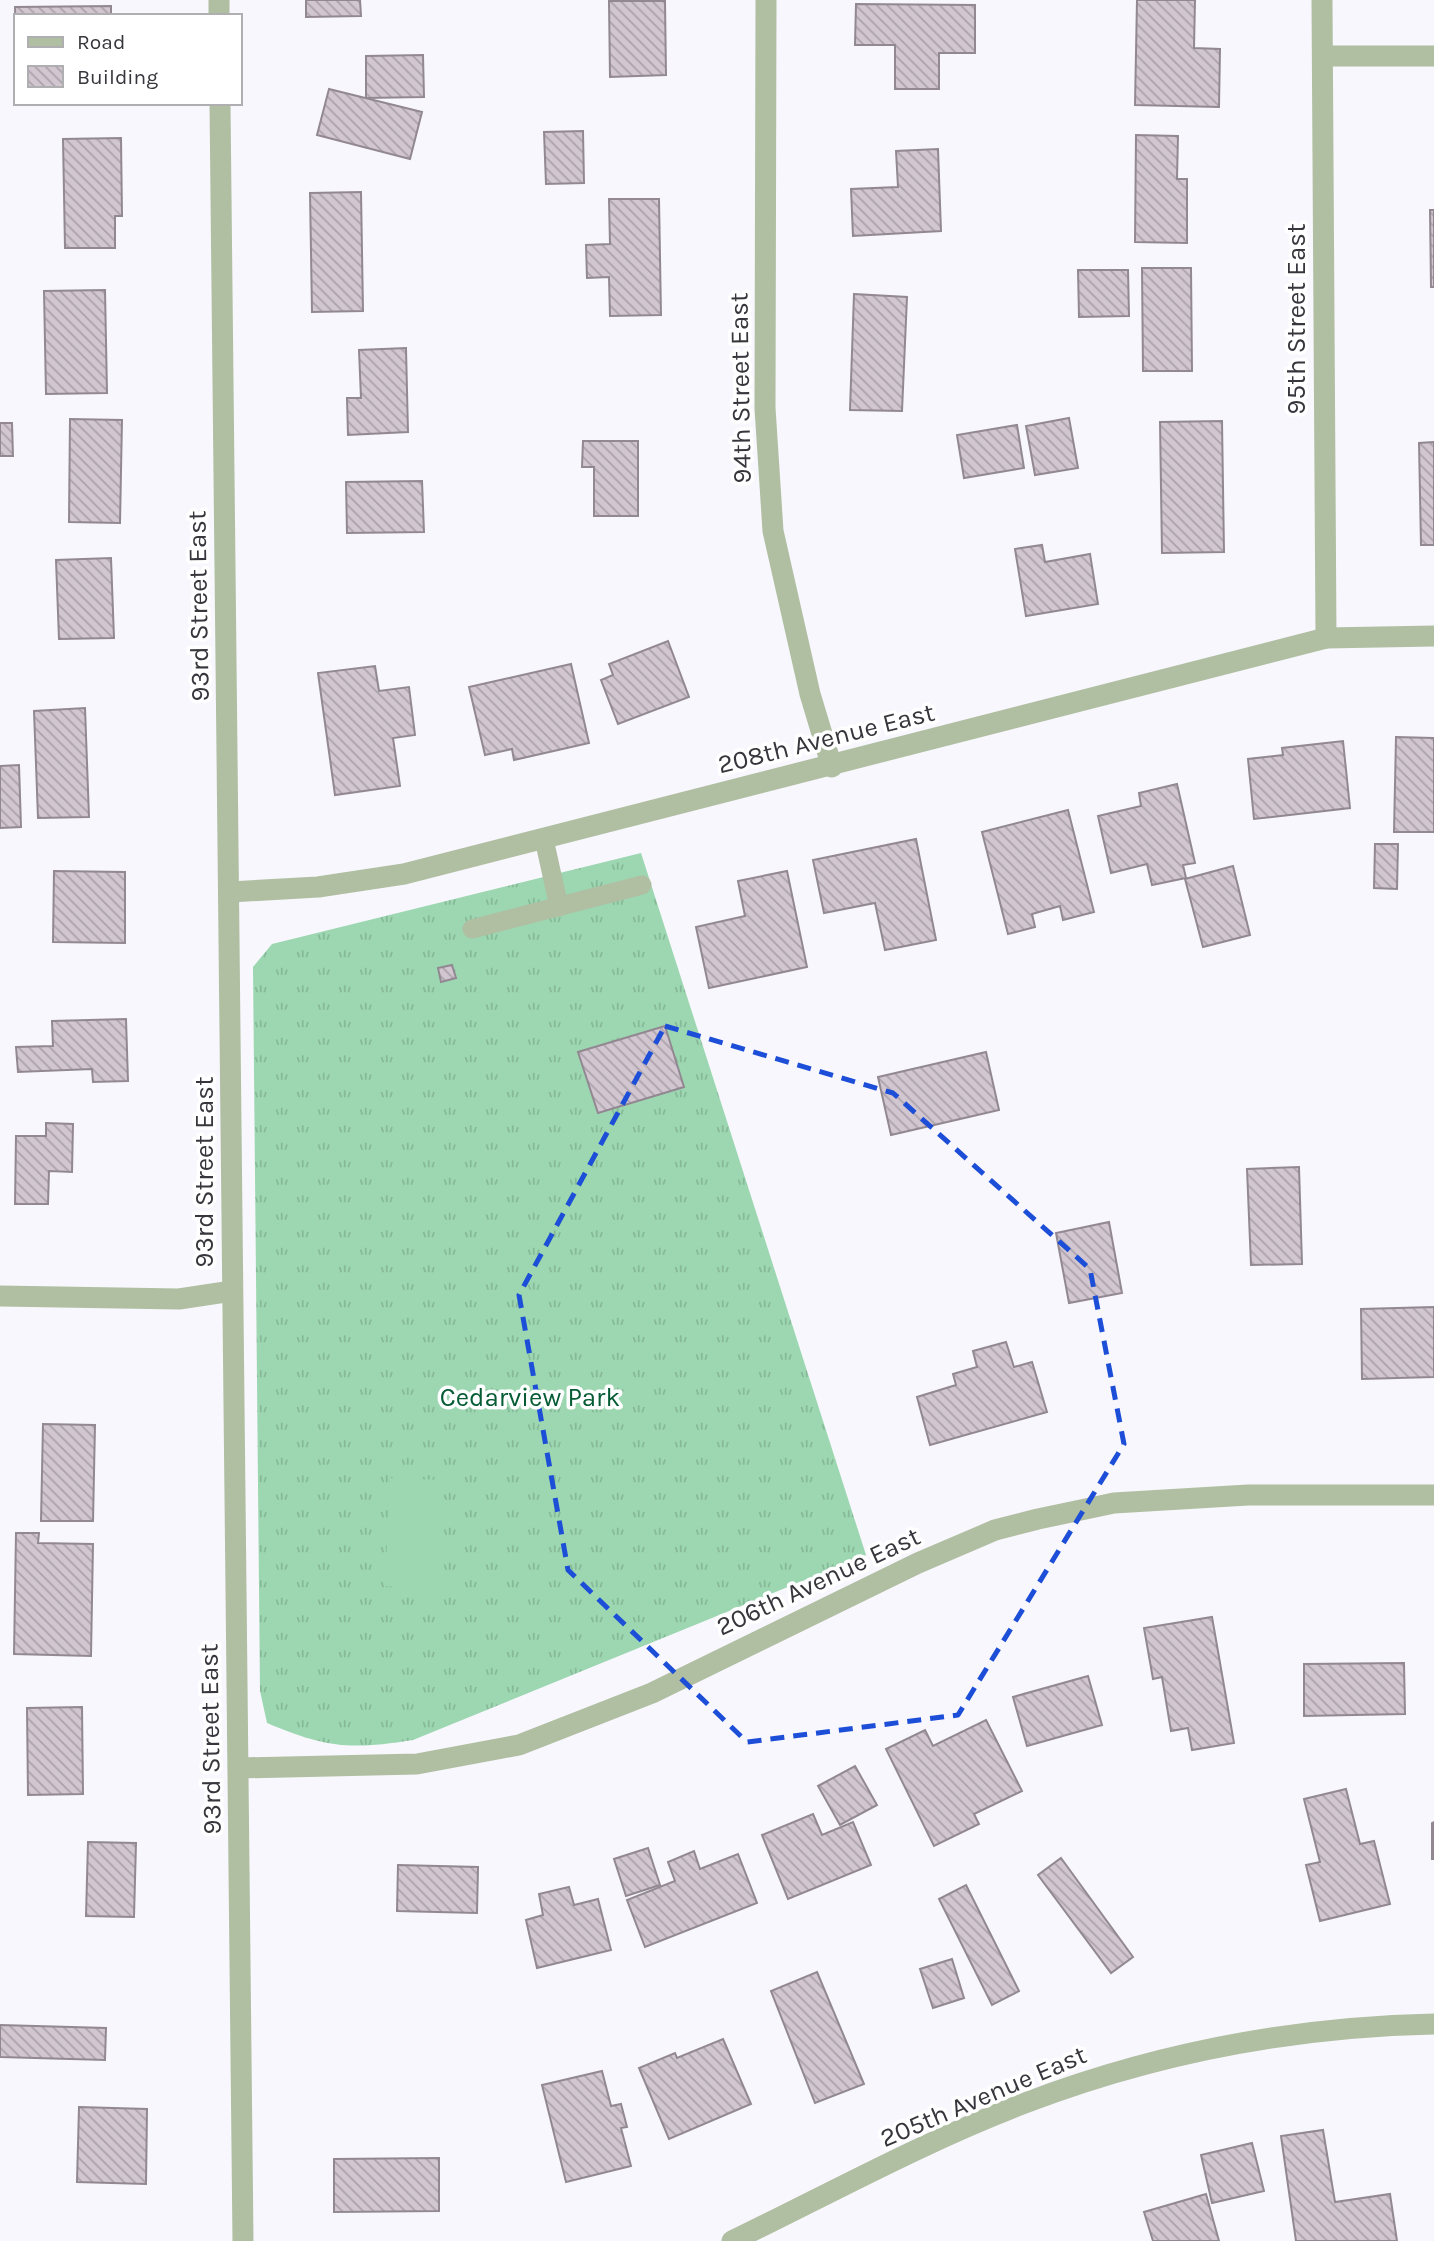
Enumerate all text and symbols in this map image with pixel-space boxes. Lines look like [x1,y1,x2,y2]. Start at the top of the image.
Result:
legend [14,14,242,105]
text: Road [77,30,125,54]
text: Building [77,65,158,89]
street label: 95th Street East [1281,223,1312,415]
street label: 94th Street East [723,292,758,484]
street label: 93rd Street East [181,510,216,702]
street label: 208th Avenue East [715,697,938,780]
street label: 93rd Street East [189,1076,220,1268]
park label: Cedarview Park [440,1382,620,1413]
street label: 206th Avenue East [711,1521,925,1642]
street label: 93rd Street East [193,1643,228,1835]
street label: 205th Avenue East [875,2039,1091,2154]

